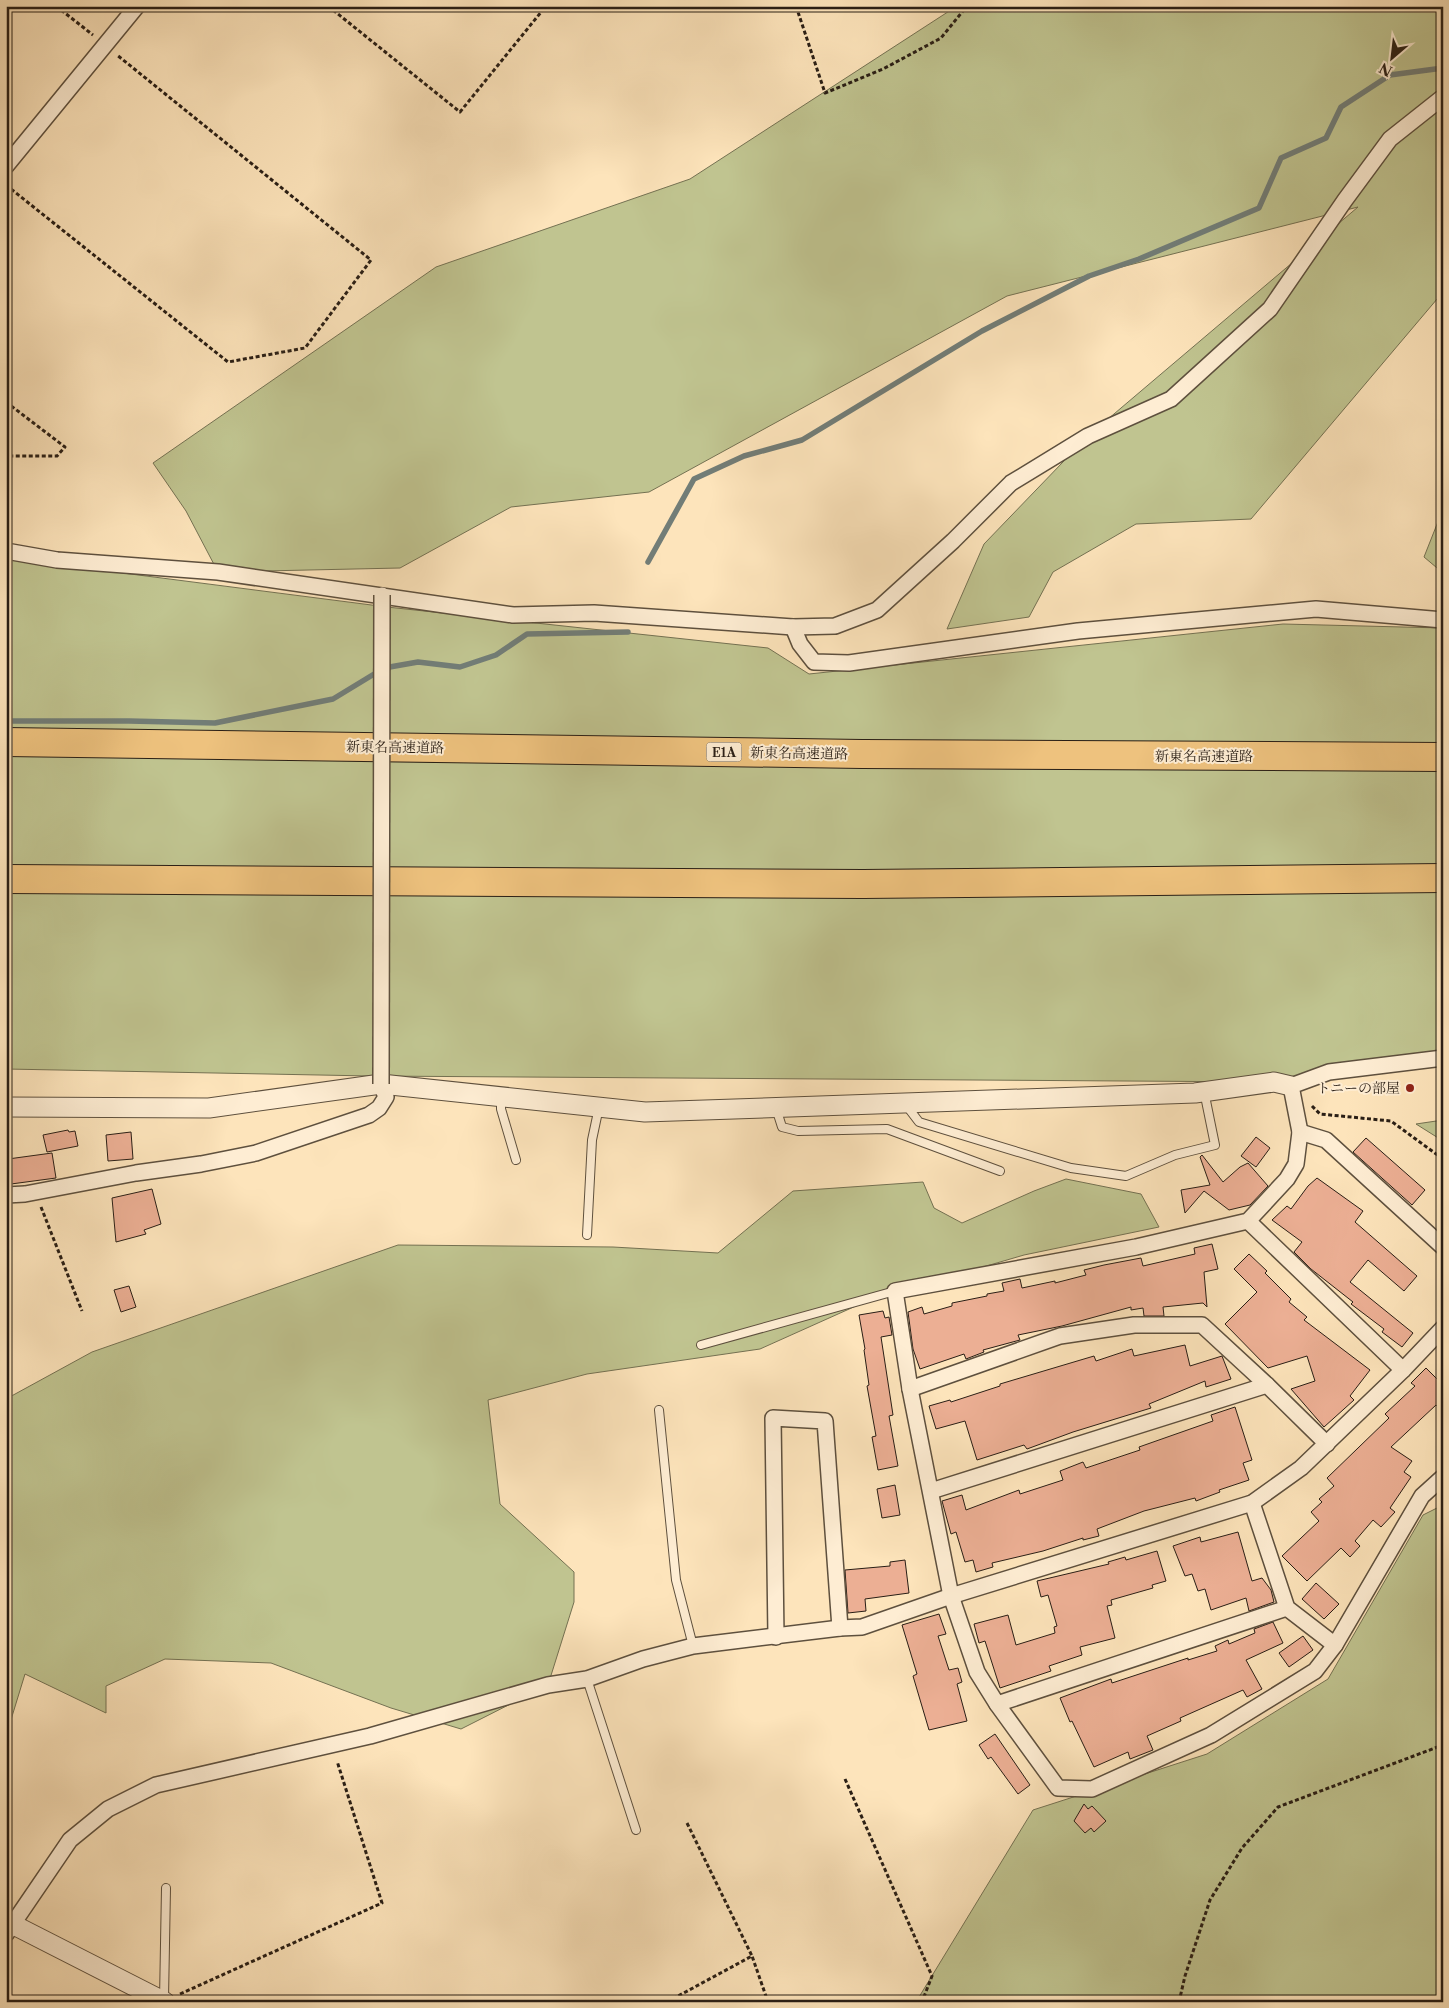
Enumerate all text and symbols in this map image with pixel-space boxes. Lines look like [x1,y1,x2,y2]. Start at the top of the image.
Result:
north arrow [1366,32,1416,82]
text: N [1376,59,1395,80]
street label: 新東名高速道路 [346,737,444,757]
road number: E1A [706,742,742,762]
street label: 新東名高速道路 [750,743,848,763]
street label: 新東名高速道路 [1155,747,1253,765]
place label: トニーの部屋 [1317,1079,1400,1097]
marker: トニーの部屋 [1404,1082,1416,1094]

